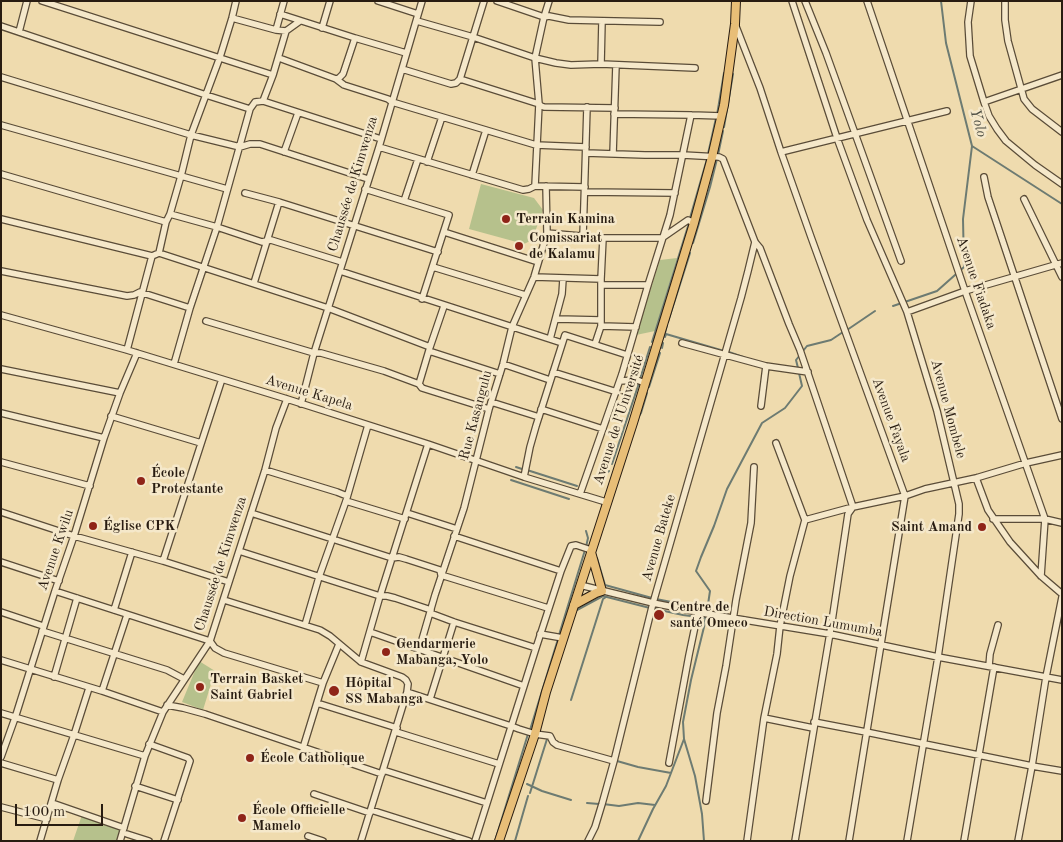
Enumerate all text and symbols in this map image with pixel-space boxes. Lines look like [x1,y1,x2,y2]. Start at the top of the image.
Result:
water label: Yolo [965,107,991,139]
street label: Chaussée de Kimwenza [324,114,382,254]
place label: Terrain Kamina [516,211,615,227]
marker: Terrain Kamina [500,213,512,225]
place label: Comissariat de Kalamu [529,230,602,262]
street label: Avenue Fiadaka [952,234,1000,332]
marker: Comissariat de Kalamu [513,240,525,252]
street label: Avenue de l’Université [590,353,648,487]
street label: Avenue Mombele [927,358,969,460]
street label: Rue Kasangulu [456,368,496,462]
street label: Avenue Kapela [263,372,355,414]
street label: Avenue Fayala [868,376,914,464]
place label: École Protestante [151,465,223,498]
marker: École Protestante [135,475,147,487]
street label: Avenue Bateke [639,492,679,584]
street label: Chaussée de Kimwenza [191,494,251,634]
street label: Avenue Kwilu [34,507,78,593]
place label: Église CPK [103,518,175,534]
place label: Saint Amand [891,519,972,535]
marker: Église CPK [87,520,99,532]
marker: Saint Amand [976,521,988,533]
place label: Centre de santé Omeco [670,599,748,632]
street label: Direction Lumumba [762,603,884,641]
marker: Centre de santé Omeco [652,608,666,622]
place label: Gendarmerie Mabanga, Yolo [396,636,488,669]
marker: Gendarmerie Mabanga, Yolo [380,646,392,658]
place label: Terrain Basket Saint Gabriel [210,671,303,704]
place label: Hôpital SS Mabanga [345,675,423,708]
marker: Terrain Basket Saint Gabriel [194,681,206,693]
marker: Hôpital SS Mabanga [327,684,341,698]
place label: École Catholique [260,750,365,766]
marker: École Catholique [244,752,256,764]
scale bar [18,794,105,826]
place label: École Officielle Mamelo [252,802,345,834]
text: 100 m [23,805,65,820]
marker: École Officielle Mamelo [236,812,248,824]

